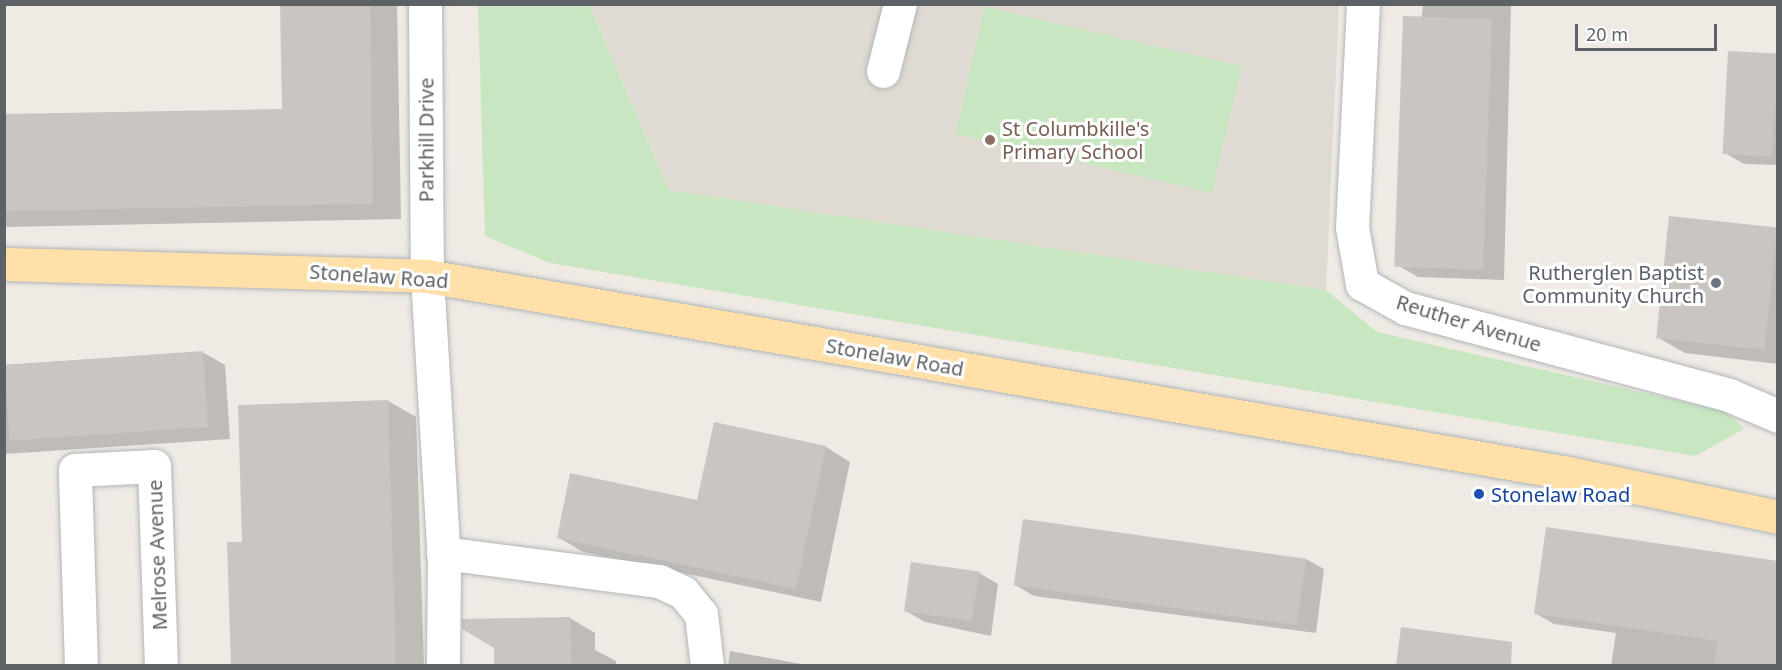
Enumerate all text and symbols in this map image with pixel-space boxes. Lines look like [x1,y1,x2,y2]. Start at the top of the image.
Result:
scale bar [1578,12,1720,50]
text: 20 m [1586,22,1628,46]
street label: Parkhill Drive [414,78,438,202]
place label: St Columbkille's Primary School [1002,116,1149,163]
marker: St Columbkille's Primary School [983,133,997,147]
street label: Stonelaw Road [309,259,449,293]
place label: Rutherglen Baptist Community Church [1522,260,1704,307]
marker: Rutherglen Baptist Community Church [1709,276,1723,290]
street label: Reuther Avenue [1393,290,1545,356]
street label: Stonelaw Road [824,333,966,381]
street label: Melrose Avenue [142,479,172,631]
place label: Stonelaw Road [1491,482,1630,506]
marker: Stonelaw Road [1472,487,1486,501]

